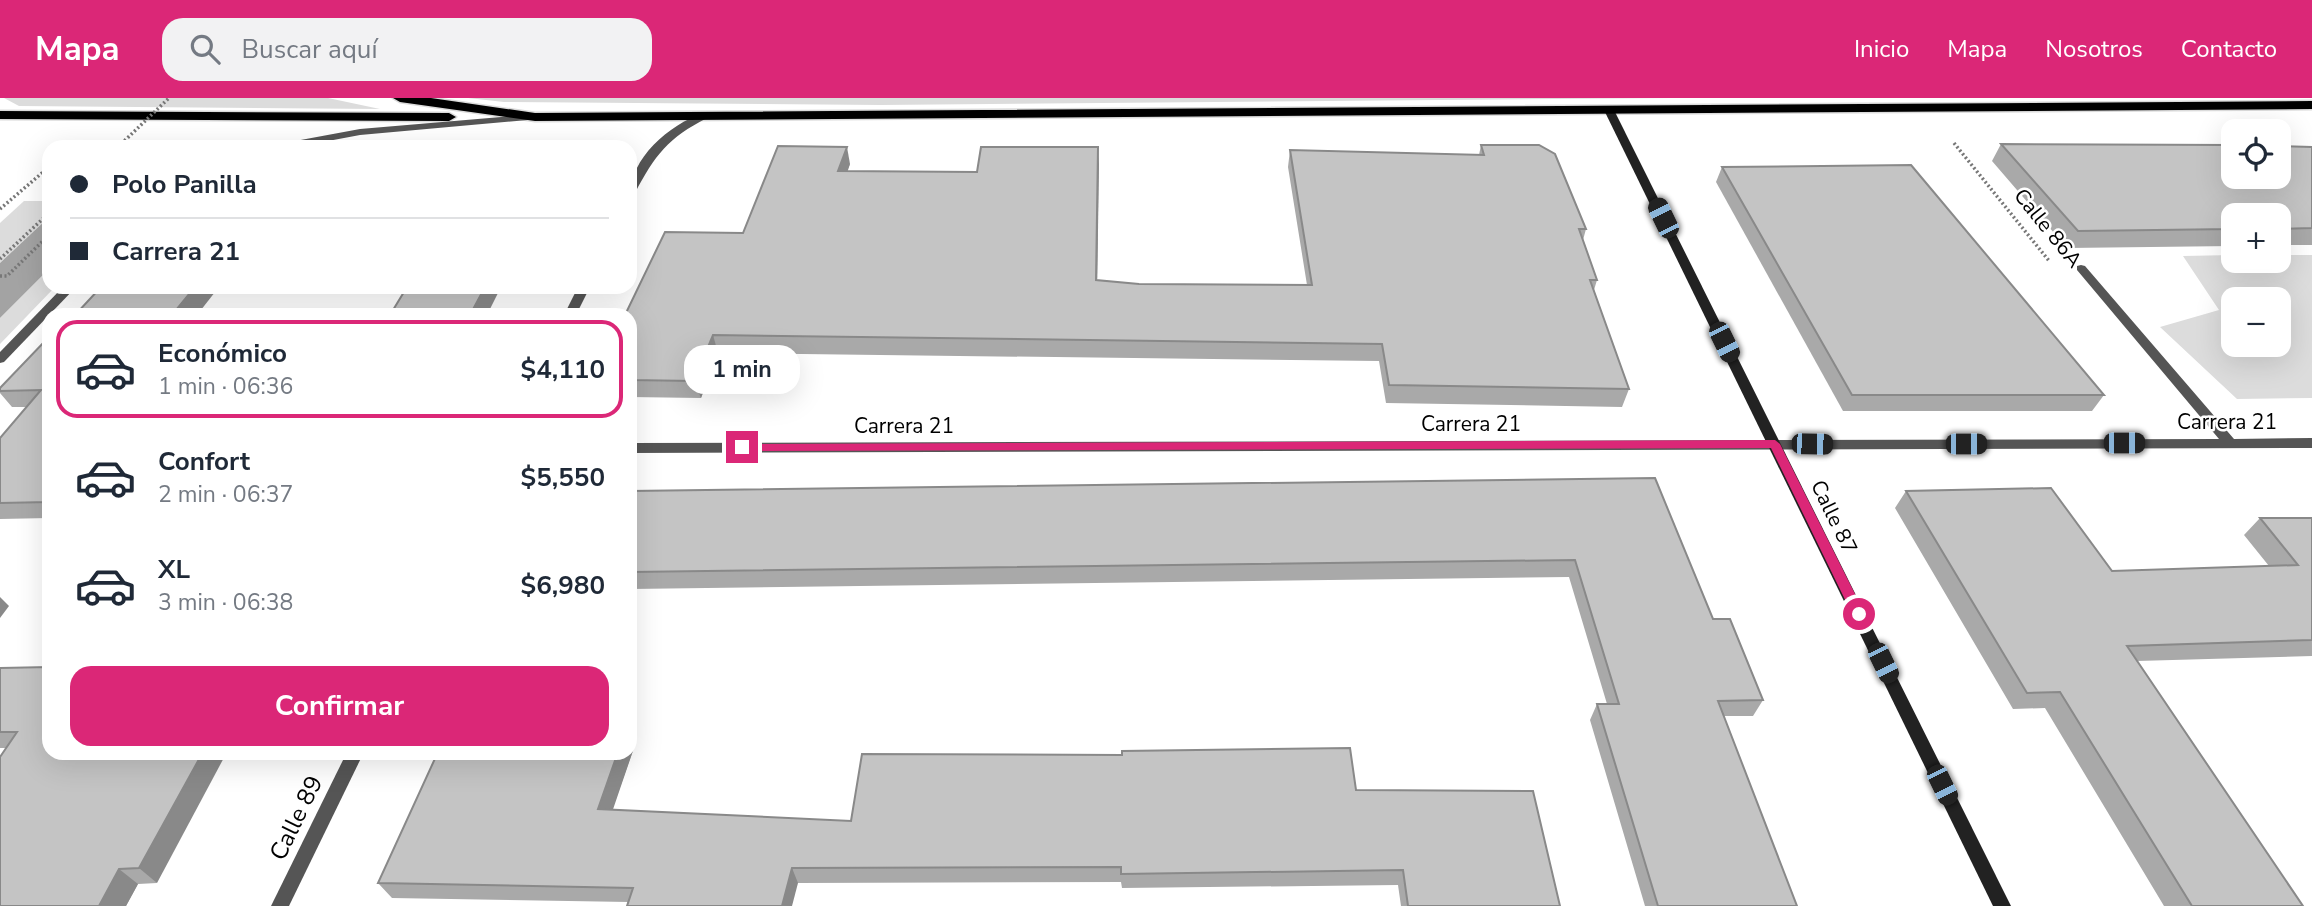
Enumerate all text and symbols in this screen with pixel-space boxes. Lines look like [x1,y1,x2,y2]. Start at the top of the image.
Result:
search box [162,18,652,81]
text: Mapa [35,27,120,72]
icon: search [186,30,224,68]
text: Buscar aquí [242,32,377,67]
text: Inicio [1854,33,1909,65]
text: Mapa [1947,33,2007,65]
text: Nosotros [2045,33,2143,65]
text: Contacto [2181,33,2277,65]
map controls [2221,119,2291,357]
button: locate [2221,119,2291,189]
text: Polo Panilla [112,167,257,202]
street label: Calle 86A [2007,183,2089,273]
car [1645,195,1682,241]
button: + [2221,203,2291,273]
text: Carrera 21 [112,234,240,269]
button: − [2221,287,2291,357]
car [1706,319,1743,365]
text: Económico [158,336,287,371]
icon: car [74,338,137,401]
callout: 1 min [684,345,800,394]
text: $4,110 [521,352,605,387]
text: 1 min [712,354,772,385]
text: 1 min · 06:36 [158,371,293,402]
street label: Carrera 21 [2177,408,2277,436]
street label: Carrera 21 [1421,410,1521,438]
street label: Carrera 21 [854,412,954,440]
route end [726,431,758,463]
car [1791,433,1834,455]
car [2104,433,2146,454]
car [1946,434,1988,455]
text: Confort [158,444,250,479]
icon: car [74,446,137,509]
text: $5,550 [521,460,605,495]
street label: Calle 87 [1804,475,1864,559]
text: 2 min · 06:37 [158,479,293,510]
text: XL [158,552,190,587]
icon: car [74,554,137,617]
text: $6,980 [521,568,605,603]
text: 3 min · 06:38 [158,587,293,618]
route start [1843,598,1875,630]
car [1865,640,1902,686]
button: Confirmar [70,666,609,746]
car [1924,762,1961,808]
street label: Calle 89 [262,770,330,866]

